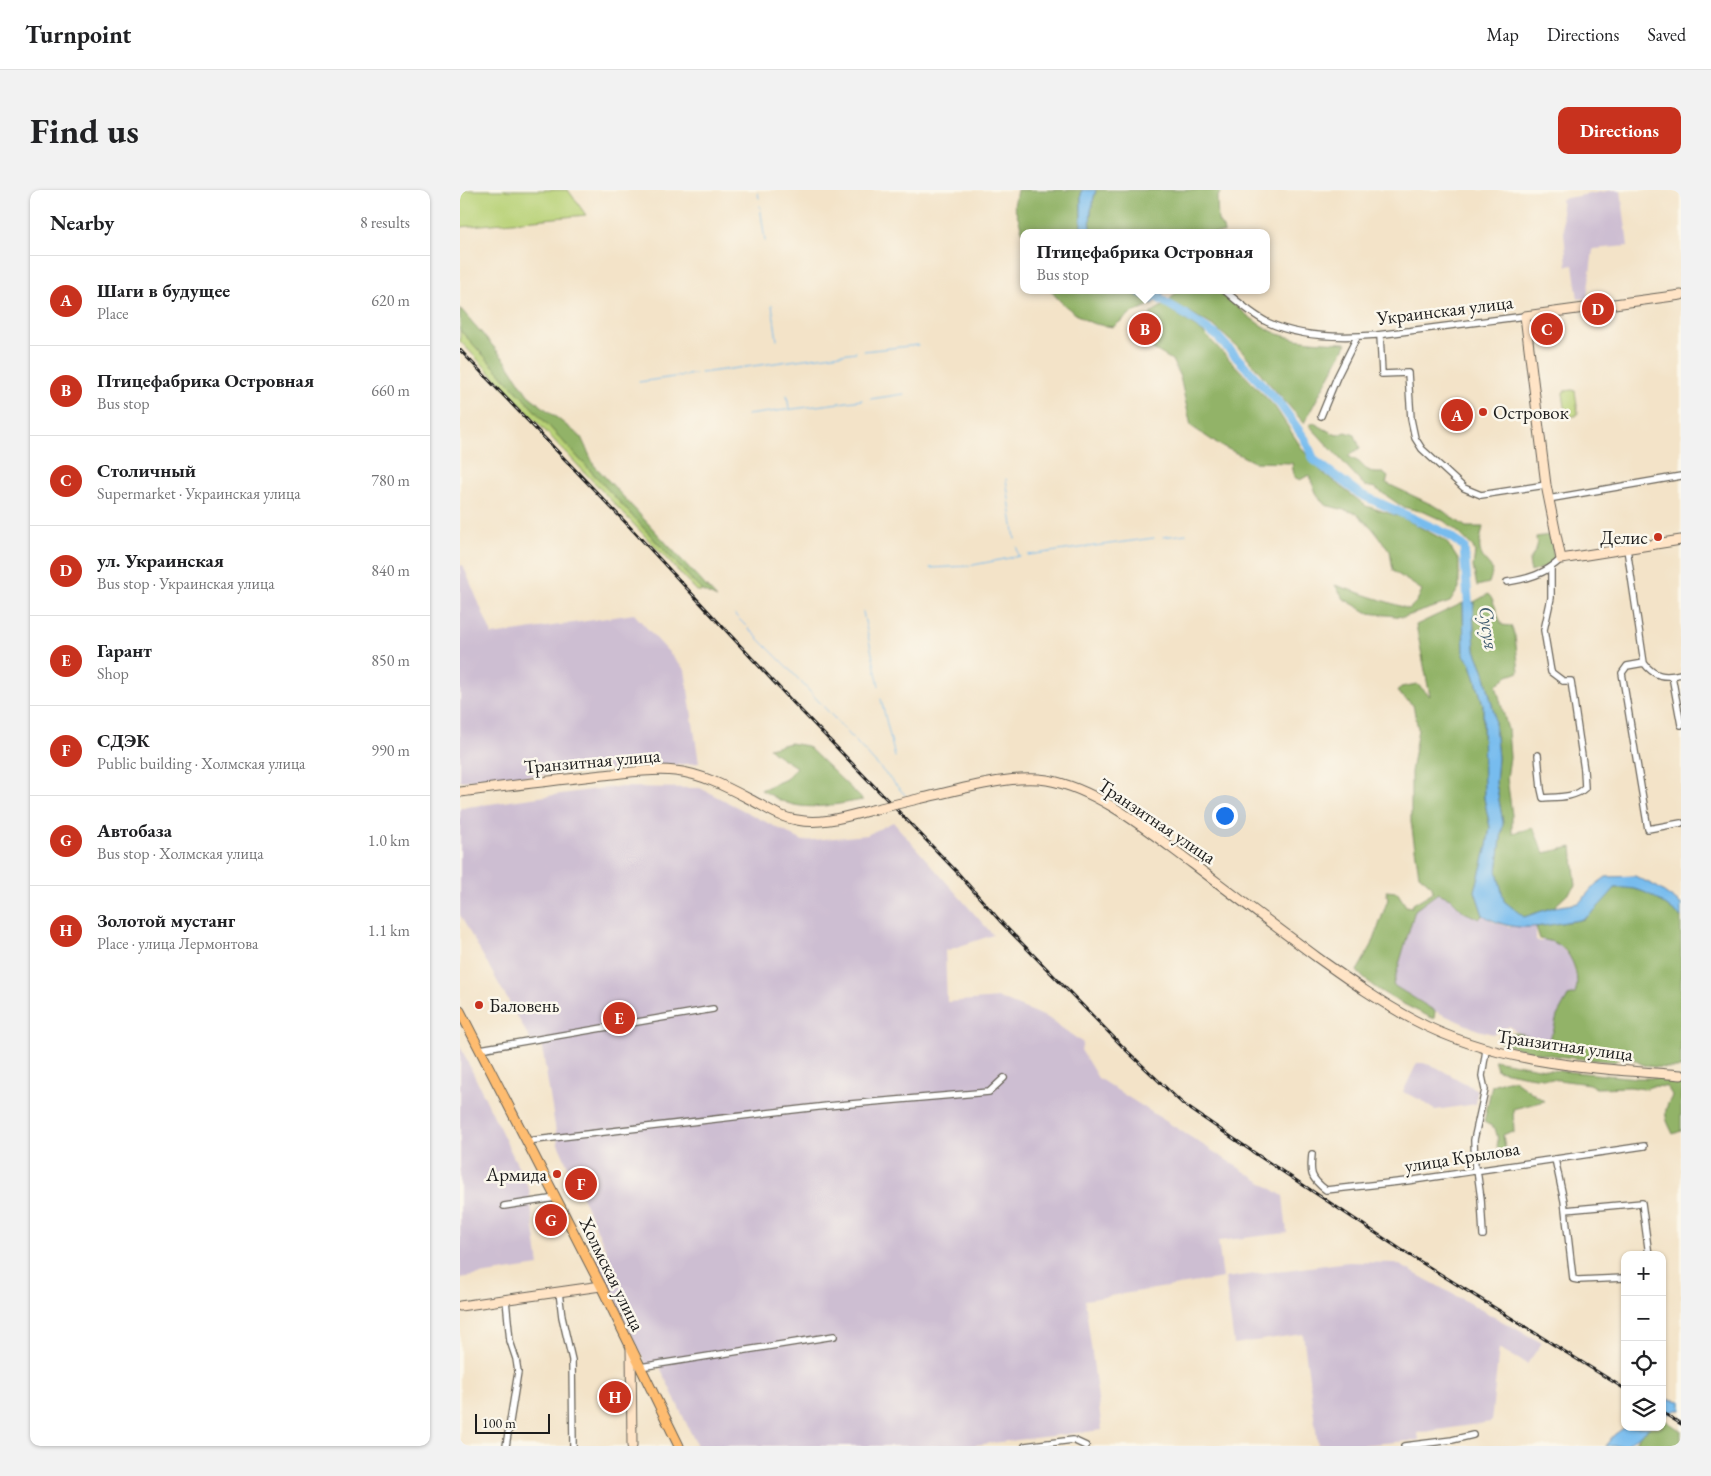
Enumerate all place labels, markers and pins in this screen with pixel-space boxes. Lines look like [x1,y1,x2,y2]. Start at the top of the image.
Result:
pin: D [1582,290,1614,328]
pin: B [1129,310,1161,348]
pin: C [1531,310,1563,348]
pin: A [1441,396,1473,434]
place label: Островок [1493,400,1569,425]
marker: Островок [1477,406,1489,418]
place label: Делис [1600,525,1648,550]
marker: Делис [1652,531,1664,543]
place label: Баловень [489,993,560,1018]
marker: Баловень [473,999,485,1011]
pin: E [603,999,635,1037]
place label: Армида [485,1162,547,1187]
pin: F [565,1165,597,1203]
marker: Армида [551,1168,563,1180]
pin: G [535,1201,567,1239]
pin: H [599,1378,631,1416]

